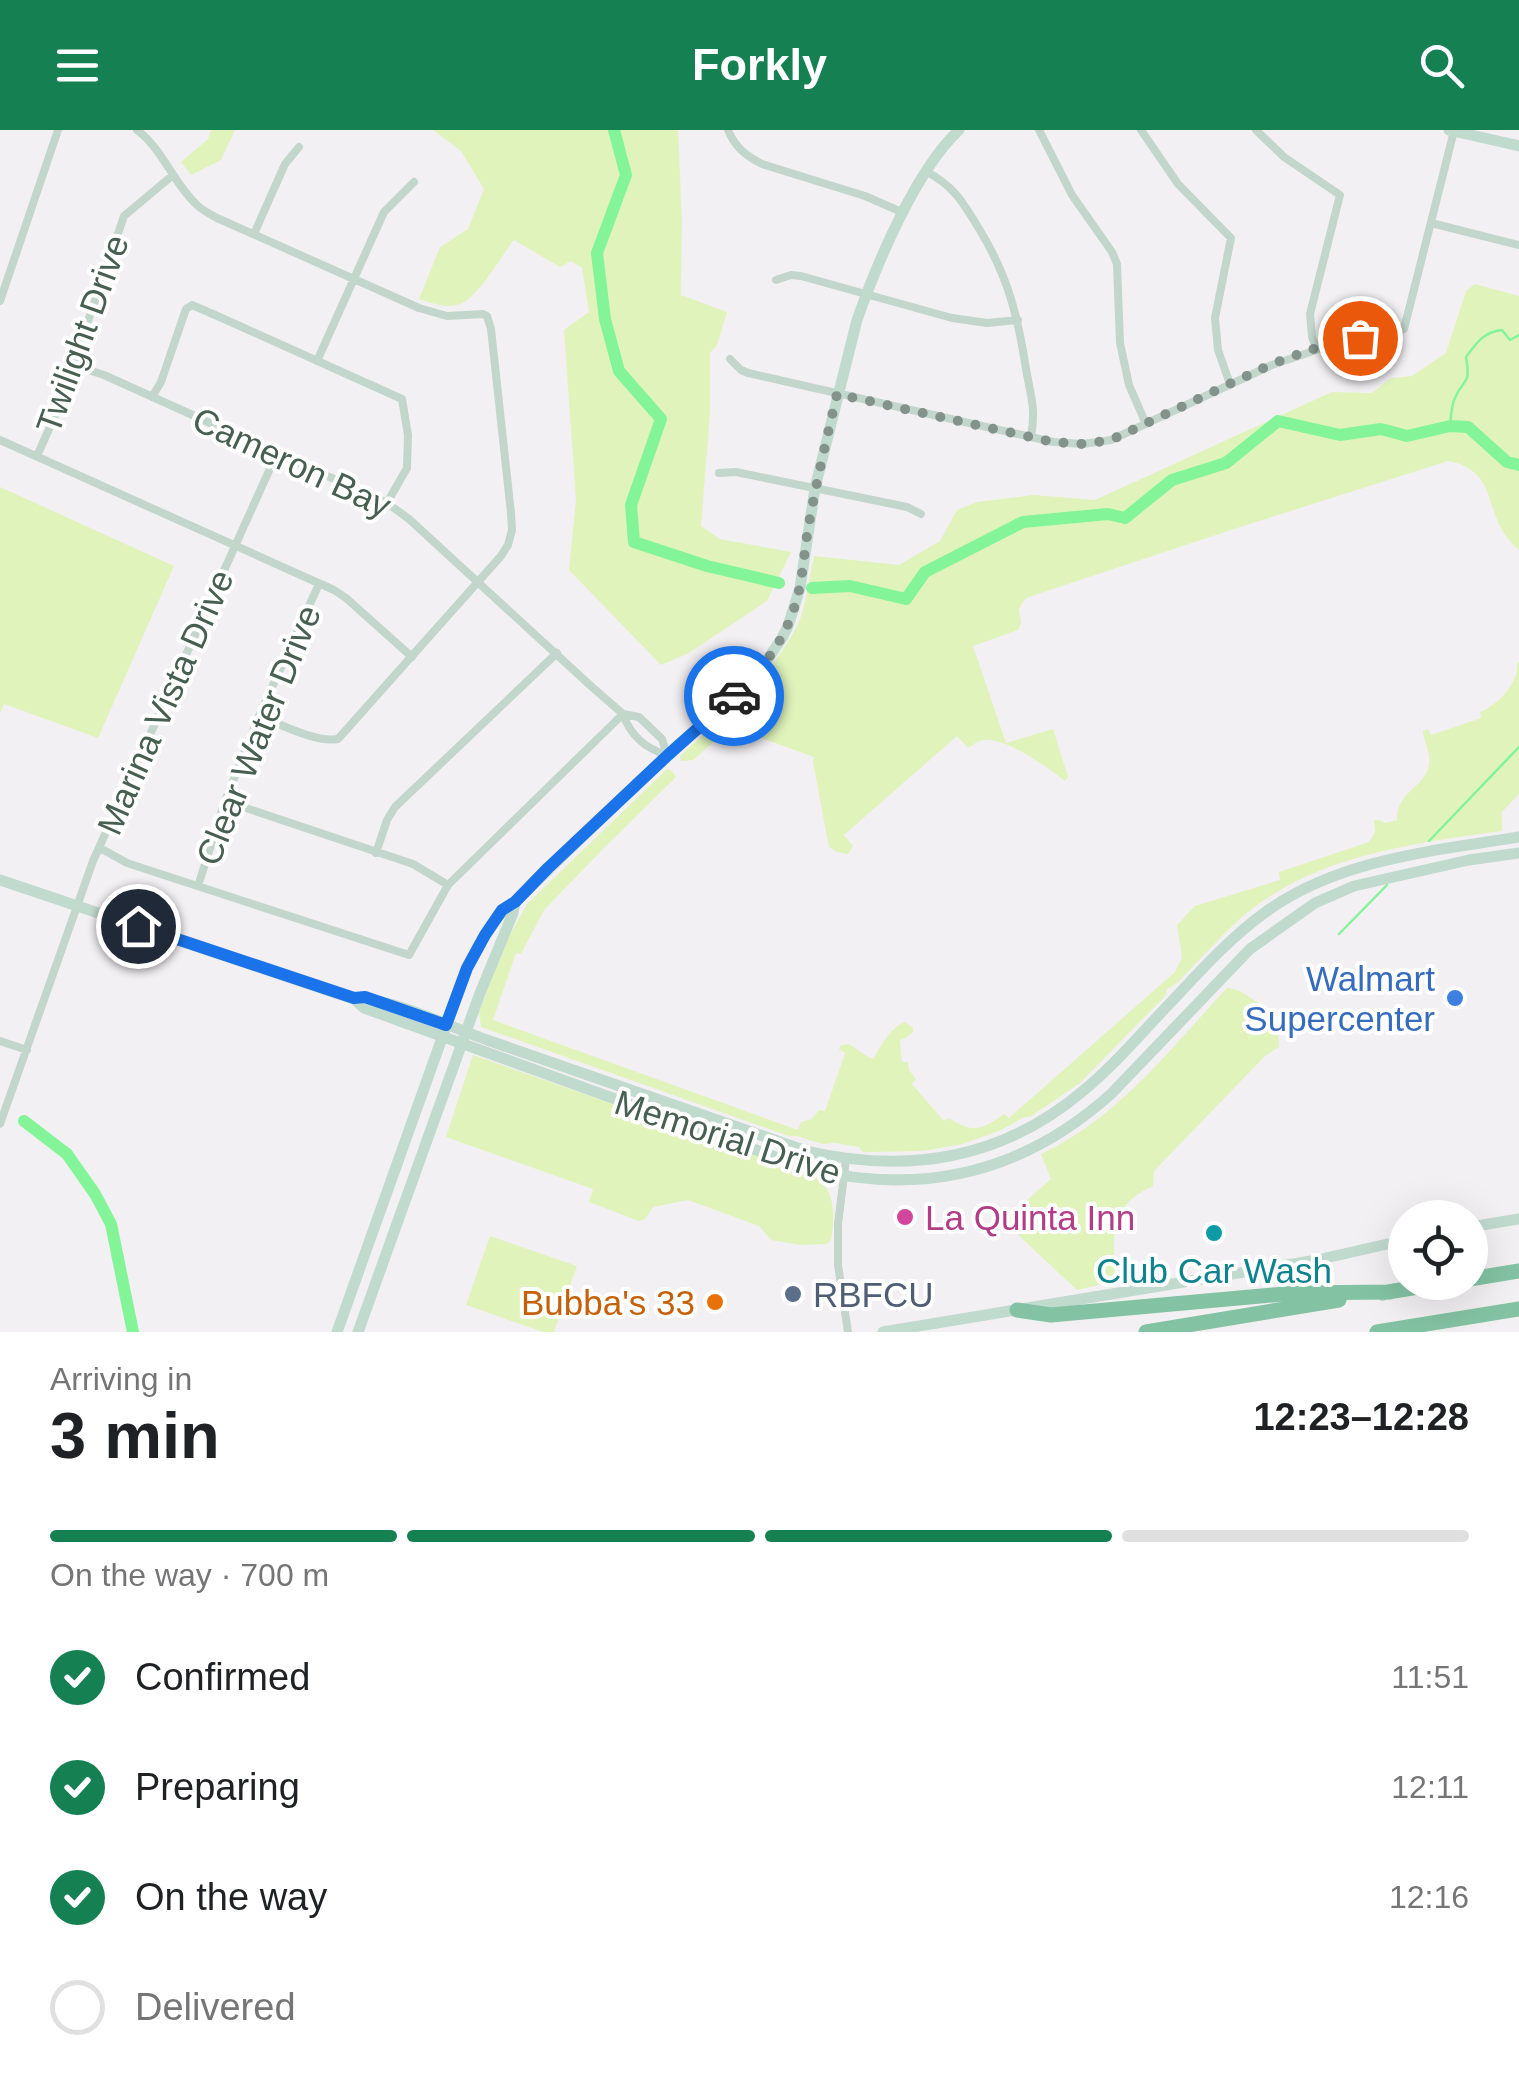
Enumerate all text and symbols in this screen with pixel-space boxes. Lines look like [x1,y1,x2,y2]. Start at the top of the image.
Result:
icon: menu [50,38,105,93]
icon: search [1414,38,1469,93]
text: Forkly [692,39,827,90]
street label: Twilight Drive [28,230,136,438]
pin [1318,296,1403,381]
icon: bag [1333,311,1388,366]
street label: Cameron Bay [187,399,398,525]
street label: Marina Vista Drive [89,564,241,840]
street label: Clear Water Drive [188,599,328,871]
courier [684,646,784,746]
icon: car [707,669,762,724]
pin [96,884,181,969]
icon: home [111,899,166,954]
place label: Walmart Supercenter [1244,959,1435,1038]
marker: Walmart Supercenter [1444,987,1466,1009]
street label: Memorial Drive [610,1082,846,1192]
place label: La Quinta Inn [925,1198,1135,1237]
map controls [1388,1200,1488,1300]
button: locate [1388,1200,1488,1300]
marker: La Quinta Inn [894,1206,916,1228]
marker: Club Car Wash [1203,1222,1225,1244]
place label: Club Car Wash [1096,1251,1332,1290]
place label: RBFCU [813,1275,934,1314]
place label: Bubba's 33 [521,1283,695,1322]
marker: RBFCU [782,1283,804,1305]
marker: Bubba's 33 [704,1291,726,1313]
text: Arriving in [50,1361,192,1397]
text: 12:23–12:28 [1253,1396,1469,1438]
text: 3 min [50,1399,220,1472]
text: On the way · 700 m [50,1557,329,1593]
icon: check [50,1650,105,1705]
text: Confirmed [135,1656,310,1698]
text: 11:51 [1391,1659,1469,1695]
icon: check [50,1760,105,1815]
text: Preparing [135,1766,300,1808]
text: 12:11 [1391,1769,1469,1805]
icon: check [50,1870,105,1925]
text: On the way [135,1876,327,1918]
text: 12:16 [1389,1879,1469,1915]
text: Delivered [135,1986,296,2028]

